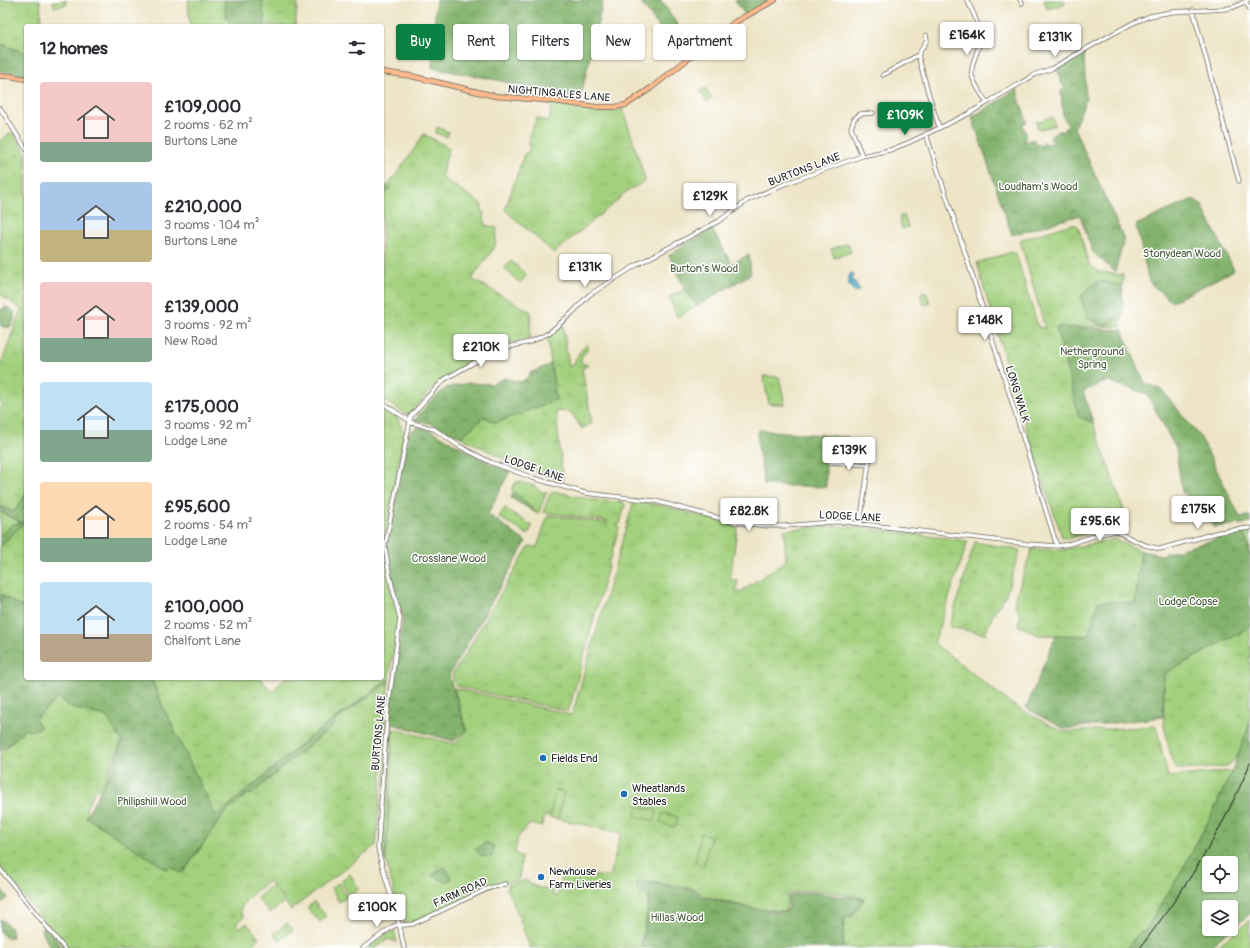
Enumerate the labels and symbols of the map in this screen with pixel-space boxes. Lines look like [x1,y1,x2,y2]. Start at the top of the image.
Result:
pin: £164K [939,22,995,56]
pin: £131K [1027,24,1083,58]
street label: NIGHTINGALES LANE [507,83,611,104]
pin: £109K [877,102,933,136]
street label: BURTONS LANE [767,150,842,189]
park label: Loudham's Wood [998,180,1078,193]
pin: £129K [682,183,738,217]
park label: Stonydean Wood [1143,247,1221,260]
pin: £131K [557,254,613,288]
park label: Burton's Wood [670,262,738,275]
pin: £148K [957,307,1013,341]
pin: £210K [453,334,509,368]
park label: Netherground Spring [1060,345,1124,371]
street label: LONG WALK [1003,364,1032,425]
pin: £139K [821,437,877,471]
street label: LODGE LANE [502,452,566,485]
pin: £175K [1170,496,1226,530]
pin: £82.8K [716,498,782,532]
street label: LODGE LANE [819,508,882,525]
pin: £95.6K [1067,508,1133,542]
park label: Crosslane Wood [412,552,486,565]
park label: Lodge Copse [1158,595,1218,608]
street label: BURTONS LANE [369,694,388,771]
place label: Fields End [551,752,598,765]
marker: Fields End [538,753,548,763]
place label: Wheatlands Stables [632,782,685,808]
marker: Wheatlands Stables [619,789,629,799]
park label: Philipshill Wood [117,795,187,808]
place label: Newhouse Farm Liveries [549,865,611,891]
marker: Newhouse Farm Liveries [536,872,546,882]
street label: FARM ROAD [431,875,489,910]
pin: £100K [349,894,405,928]
park label: Hillas Wood [650,911,704,924]

